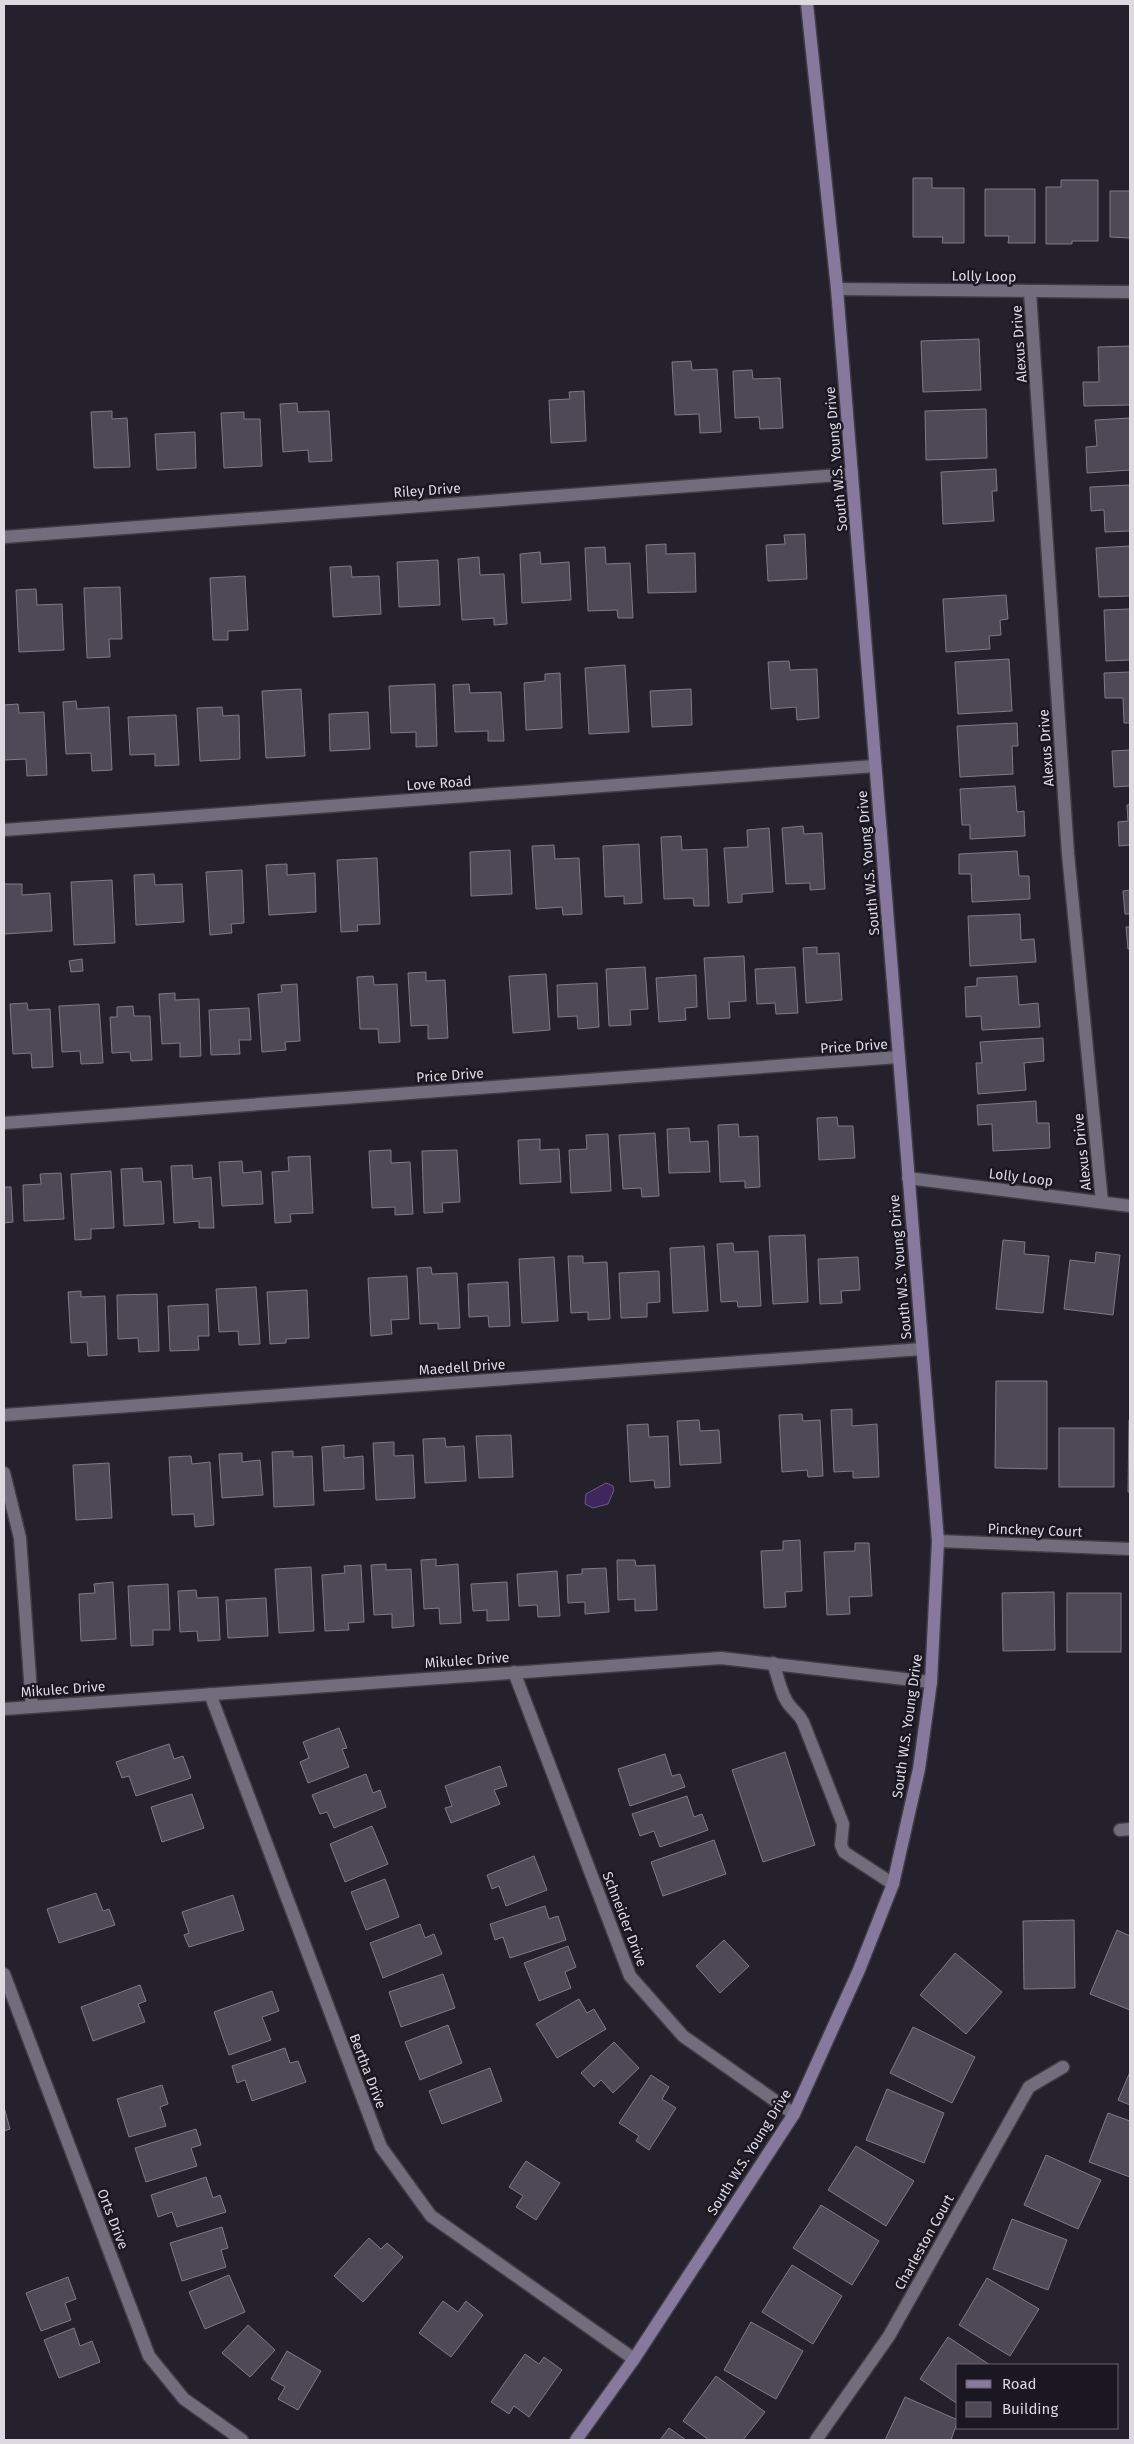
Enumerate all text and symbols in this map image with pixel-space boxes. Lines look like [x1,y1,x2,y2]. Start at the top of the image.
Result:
street label: Lolly Loop [951,267,1017,286]
street label: Alexus Drive [1008,305,1031,383]
street label: South W.S. Young Drive [822,386,851,532]
street label: Riley Drive [393,480,461,501]
street label: Alexus Drive [1035,709,1058,787]
street label: Love Road [406,773,472,794]
street label: South W.S. Young Drive [854,790,883,936]
street label: Price Drive [820,1036,888,1057]
street label: Price Drive [416,1065,484,1086]
street label: Alexus Drive [1070,1113,1095,1191]
street label: Lolly Loop [988,1165,1054,1190]
street label: South W.S. Young Drive [886,1194,915,1340]
street label: Maedell Drive [418,1356,506,1379]
street label: Pinckney Court [987,1520,1084,1541]
street label: Mikulec Drive [424,1649,510,1672]
street label: South W.S. Young Drive [889,1653,926,1799]
street label: Mikulec Drive [20,1678,106,1701]
street label: Schneider Drive [599,1869,650,1969]
street label: Bertha Drive [345,2031,390,2111]
street label: South W.S. Young Drive [704,2086,795,2218]
street label: Orts Drive [93,2187,132,2252]
street label: Charleston Court [891,2191,958,2293]
legend [956,2364,1119,2429]
text: Road [1002,2375,1037,2393]
text: Building [1002,2400,1058,2418]

